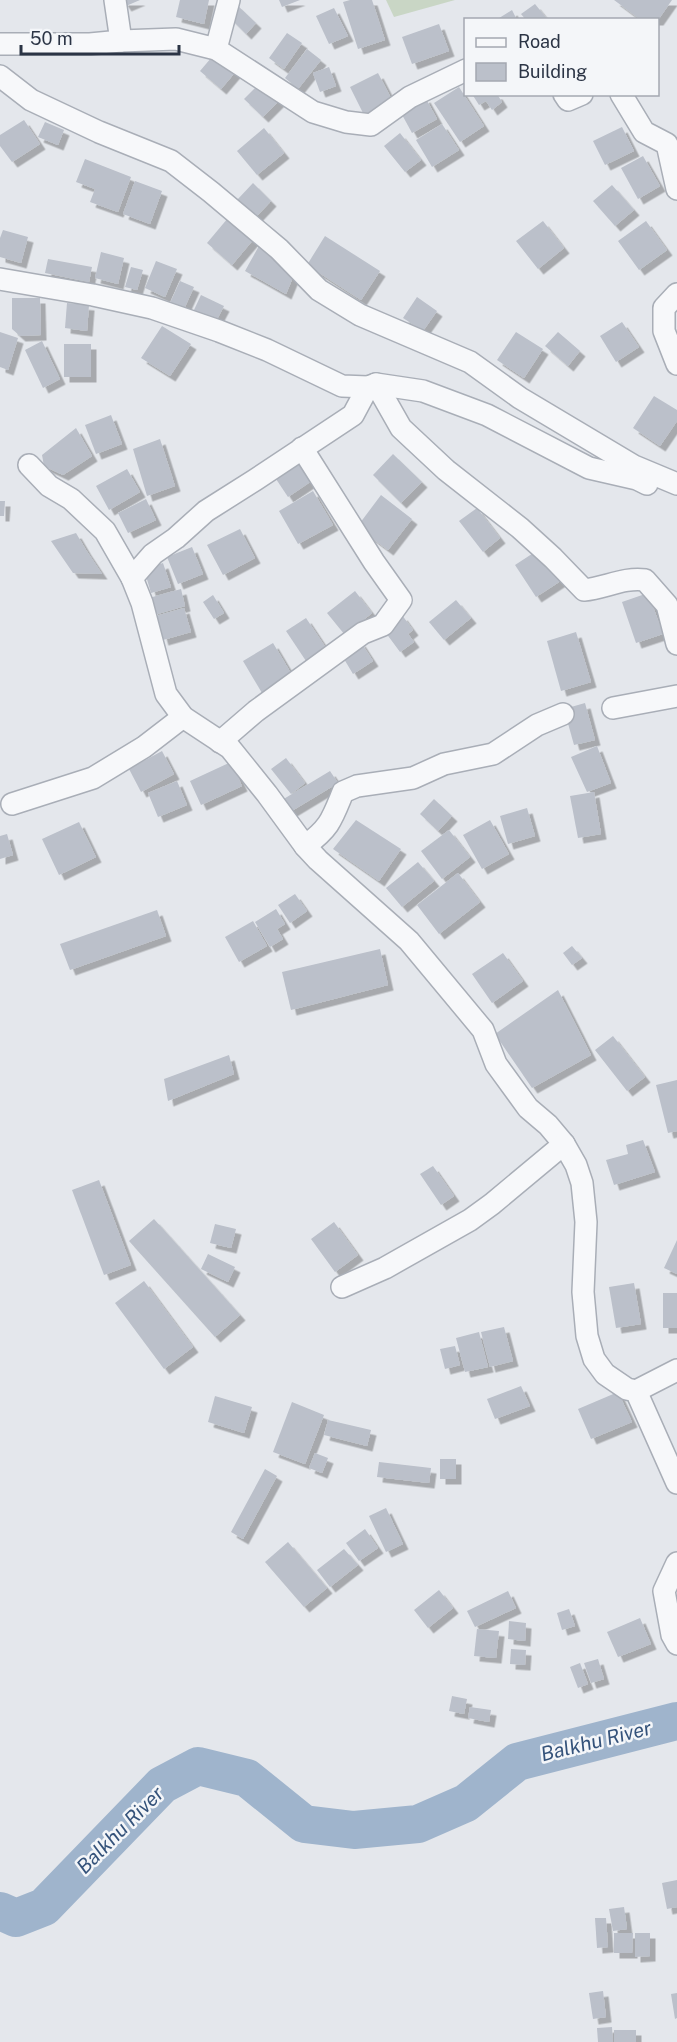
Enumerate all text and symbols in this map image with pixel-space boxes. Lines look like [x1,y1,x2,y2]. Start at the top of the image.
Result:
scale bar [21,18,178,56]
legend [464,18,659,96]
text: 50 m [30,28,73,49]
text: Road [518,31,561,52]
text: Building [518,61,587,82]
water label: Balkhu River [538,1716,654,1766]
water label: Balkhu River [71,1781,169,1879]

